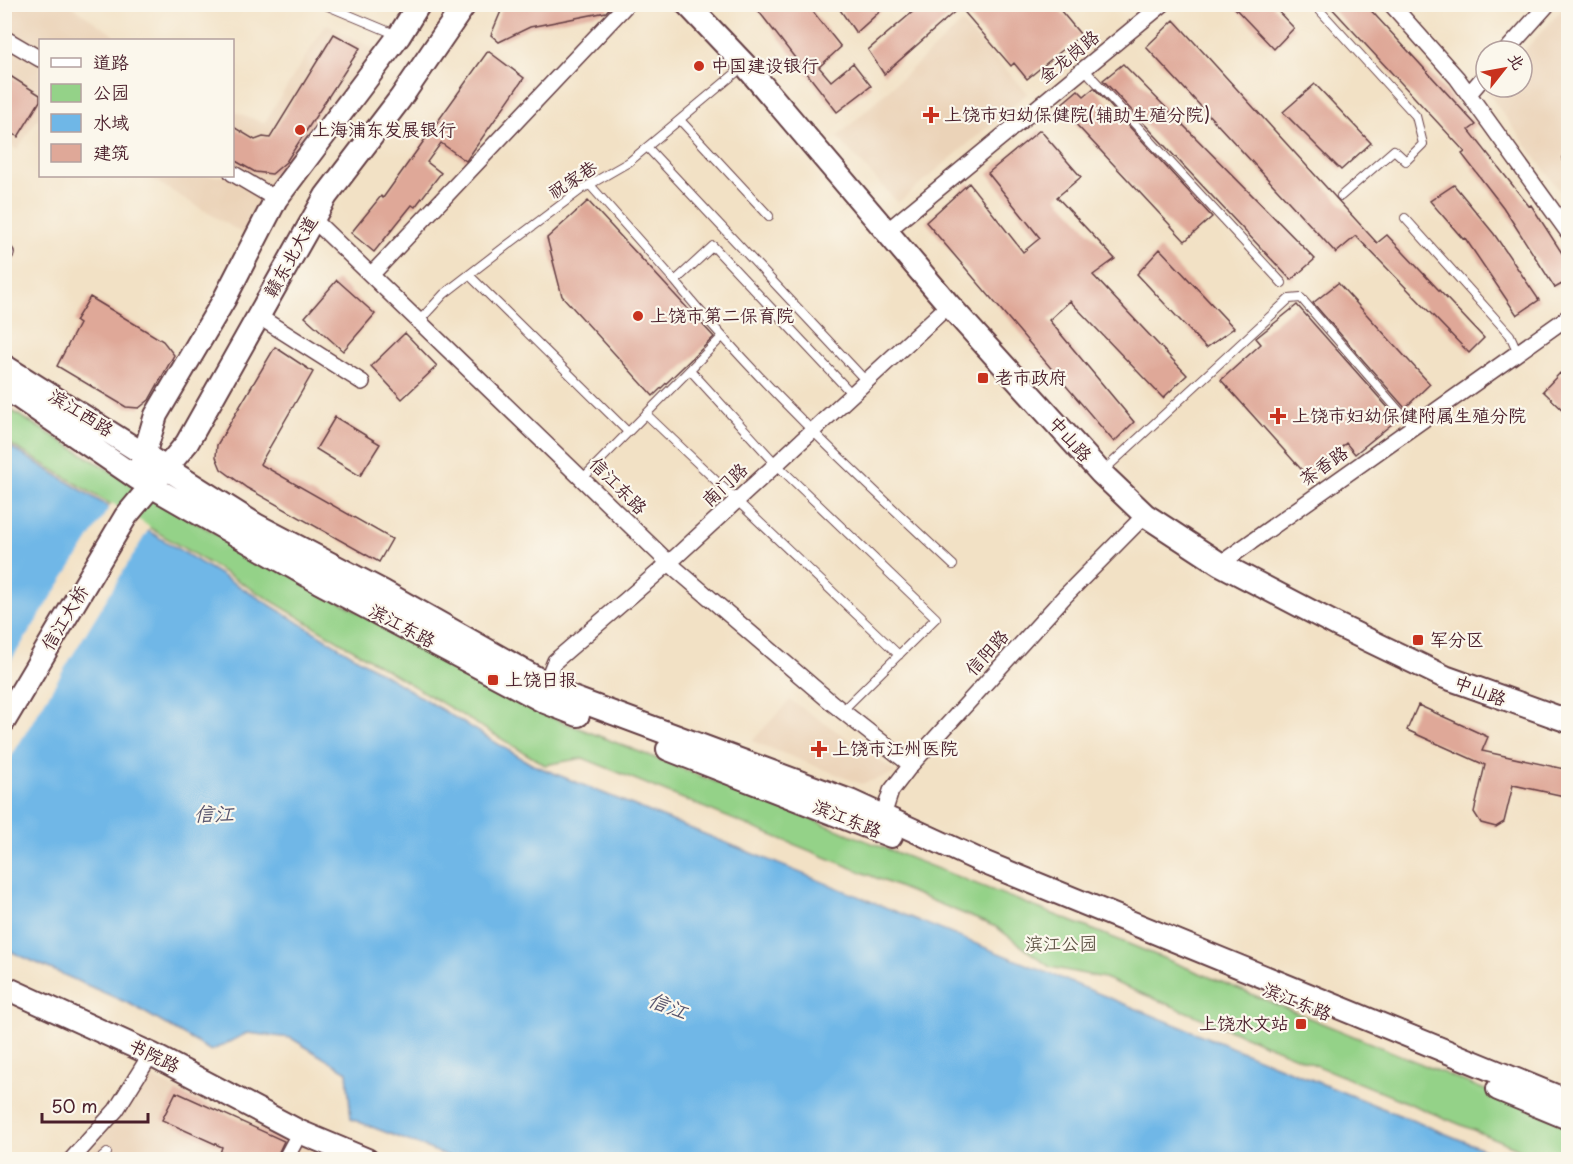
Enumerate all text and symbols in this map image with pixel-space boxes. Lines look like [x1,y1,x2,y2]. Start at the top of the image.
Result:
street label: 金龙岗路 [1032,23,1105,89]
legend [39,39,234,177]
north arrow [1474,39,1534,99]
text: 道路 [93,48,129,75]
text: 北 [1503,48,1532,74]
place label: 中国建设银行 [711,51,819,78]
marker: 中国建设银行 [692,59,706,73]
text: 公园 [93,78,129,105]
place label: 上饶市妇幼保健院(辅助生殖分院) [944,100,1210,127]
marker: 上饶市妇幼保健院(辅助生殖分院) [922,106,940,124]
text: 水域 [93,108,129,135]
place label: 上海浦东发展银行 [312,115,456,142]
marker: 上海浦东发展银行 [293,123,307,137]
text: 建筑 [93,138,129,165]
street label: 祝家巷 [542,153,602,205]
street label: 赣东北大道 [256,210,323,302]
place label: 上饶市第二保育院 [650,301,794,328]
marker: 上饶市第二保育院 [631,309,645,323]
place label: 老市政府 [995,363,1067,390]
marker: 老市政府 [976,371,990,385]
street label: 滨江西路 [44,381,119,442]
place label: 上饶市妇幼保健附属生殖分院 [1292,401,1526,428]
marker: 上饶市妇幼保健附属生殖分院 [1269,407,1287,425]
street label: 中山路 [1043,409,1099,467]
street label: 茶香路 [1293,438,1353,491]
street label: 信江东路 [584,450,654,520]
street label: 南门路 [695,456,753,512]
street label: 信江大桥 [34,579,94,655]
street label: 滨江东路 [365,596,441,653]
street label: 信阳路 [958,623,1014,681]
place label: 军分区 [1430,625,1484,652]
marker: 军分区 [1411,633,1425,647]
place label: 上饶日报 [505,665,577,692]
street label: 中山路 [1450,667,1511,712]
marker: 上饶日报 [486,673,500,687]
place label: 上饶市江州医院 [832,734,958,761]
marker: 上饶市江州医院 [810,740,828,758]
street label: 滨江东路 [809,792,886,844]
water label: 信江 [194,798,235,828]
park label: 滨江公园 [1025,929,1097,956]
street label: 滨江东路 [1259,975,1336,1027]
water label: 信江 [644,984,693,1027]
place label: 上饶水文站 [1199,1009,1289,1036]
marker: 上饶水文站 [1294,1017,1308,1031]
street label: 书院路 [124,1031,185,1079]
scale bar [42,1086,148,1124]
text: 50 m [51,1092,98,1119]

